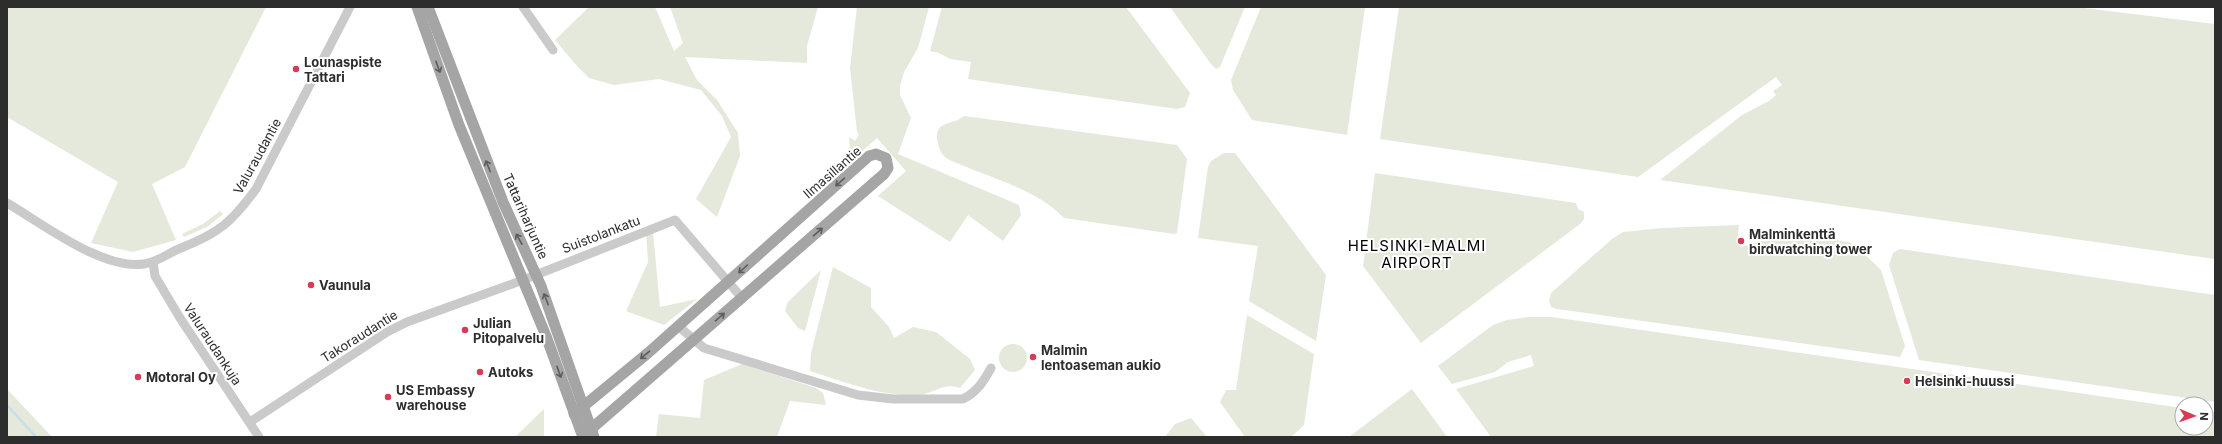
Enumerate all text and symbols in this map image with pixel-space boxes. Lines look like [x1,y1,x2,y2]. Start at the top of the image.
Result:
place label: Lounaspiste Tattari [304,54,382,85]
one-way arrow [435,60,442,73]
marker: Lounaspiste Tattari [291,64,301,74]
street label: Valuraudantie [230,115,284,197]
street label: Ilmasillantie [800,142,864,202]
one-way arrow [484,160,492,172]
street label: Tattariharjuntie [500,171,552,261]
one-way arrow [835,177,845,187]
street label: Suistolankatu [560,212,642,256]
place label: Malminkenttä birdwatching tower [1749,226,1873,257]
one-way arrow [813,227,823,237]
one-way arrow [515,233,523,245]
district label: HELSINKI-MALMI AIRPORT [1348,236,1486,272]
marker: Malminkenttä birdwatching tower [1736,236,1746,246]
one-way arrow [739,264,749,273]
place label: Vaunula [319,277,371,293]
marker: Vaunula [306,280,316,290]
one-way arrow [542,294,550,306]
street label: Valuraudankuja [181,300,245,388]
street label: Takoraudantie [318,306,400,366]
one-way arrow [715,313,725,322]
place label: Julian Pitopalvelu [473,315,544,346]
marker: Julian Pitopalvelu [460,325,470,335]
place label: Malmin lentoaseman aukio [1041,342,1161,373]
one-way arrow [640,350,651,359]
marker: Malmin lentoaseman aukio [1028,352,1038,362]
place label: Autoks [488,364,533,380]
one-way arrow [556,366,563,379]
marker: Autoks [475,367,485,377]
place label: Motoral Oy [146,369,216,385]
marker: Motoral Oy [133,372,143,382]
place label: Helsinki-huussi [1915,373,2014,389]
marker: Helsinki-huussi [1902,376,1912,386]
place label: US Embassy warehouse [396,382,475,413]
marker: US Embassy warehouse [383,392,393,402]
north arrow [2174,396,2214,436]
text: N [2197,412,2211,421]

